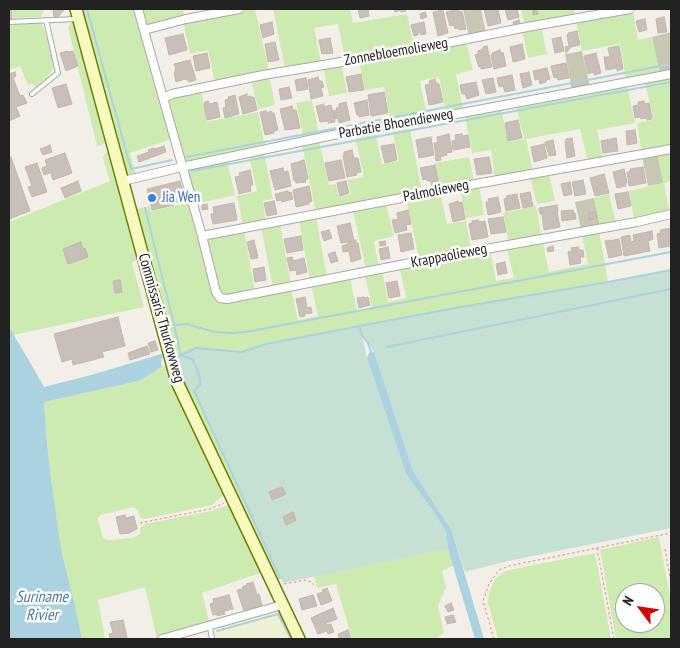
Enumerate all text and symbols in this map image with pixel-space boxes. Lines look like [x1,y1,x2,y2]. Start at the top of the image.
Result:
street label: Zonnebloemolieweg [343,34,449,70]
street label: Parbatie Bhoendieweg [337,105,455,143]
street label: Palmolieweg [402,176,470,206]
place label: Jia Wen [162,189,200,207]
marker: Jia Wen [146,192,158,204]
street label: Krappaolieweg [410,240,488,272]
street label: Commissaris Thurkowweg [134,251,188,385]
north arrow [615,583,665,633]
water label: Suriname Rivier [16,587,68,625]
text: N [618,593,638,609]

